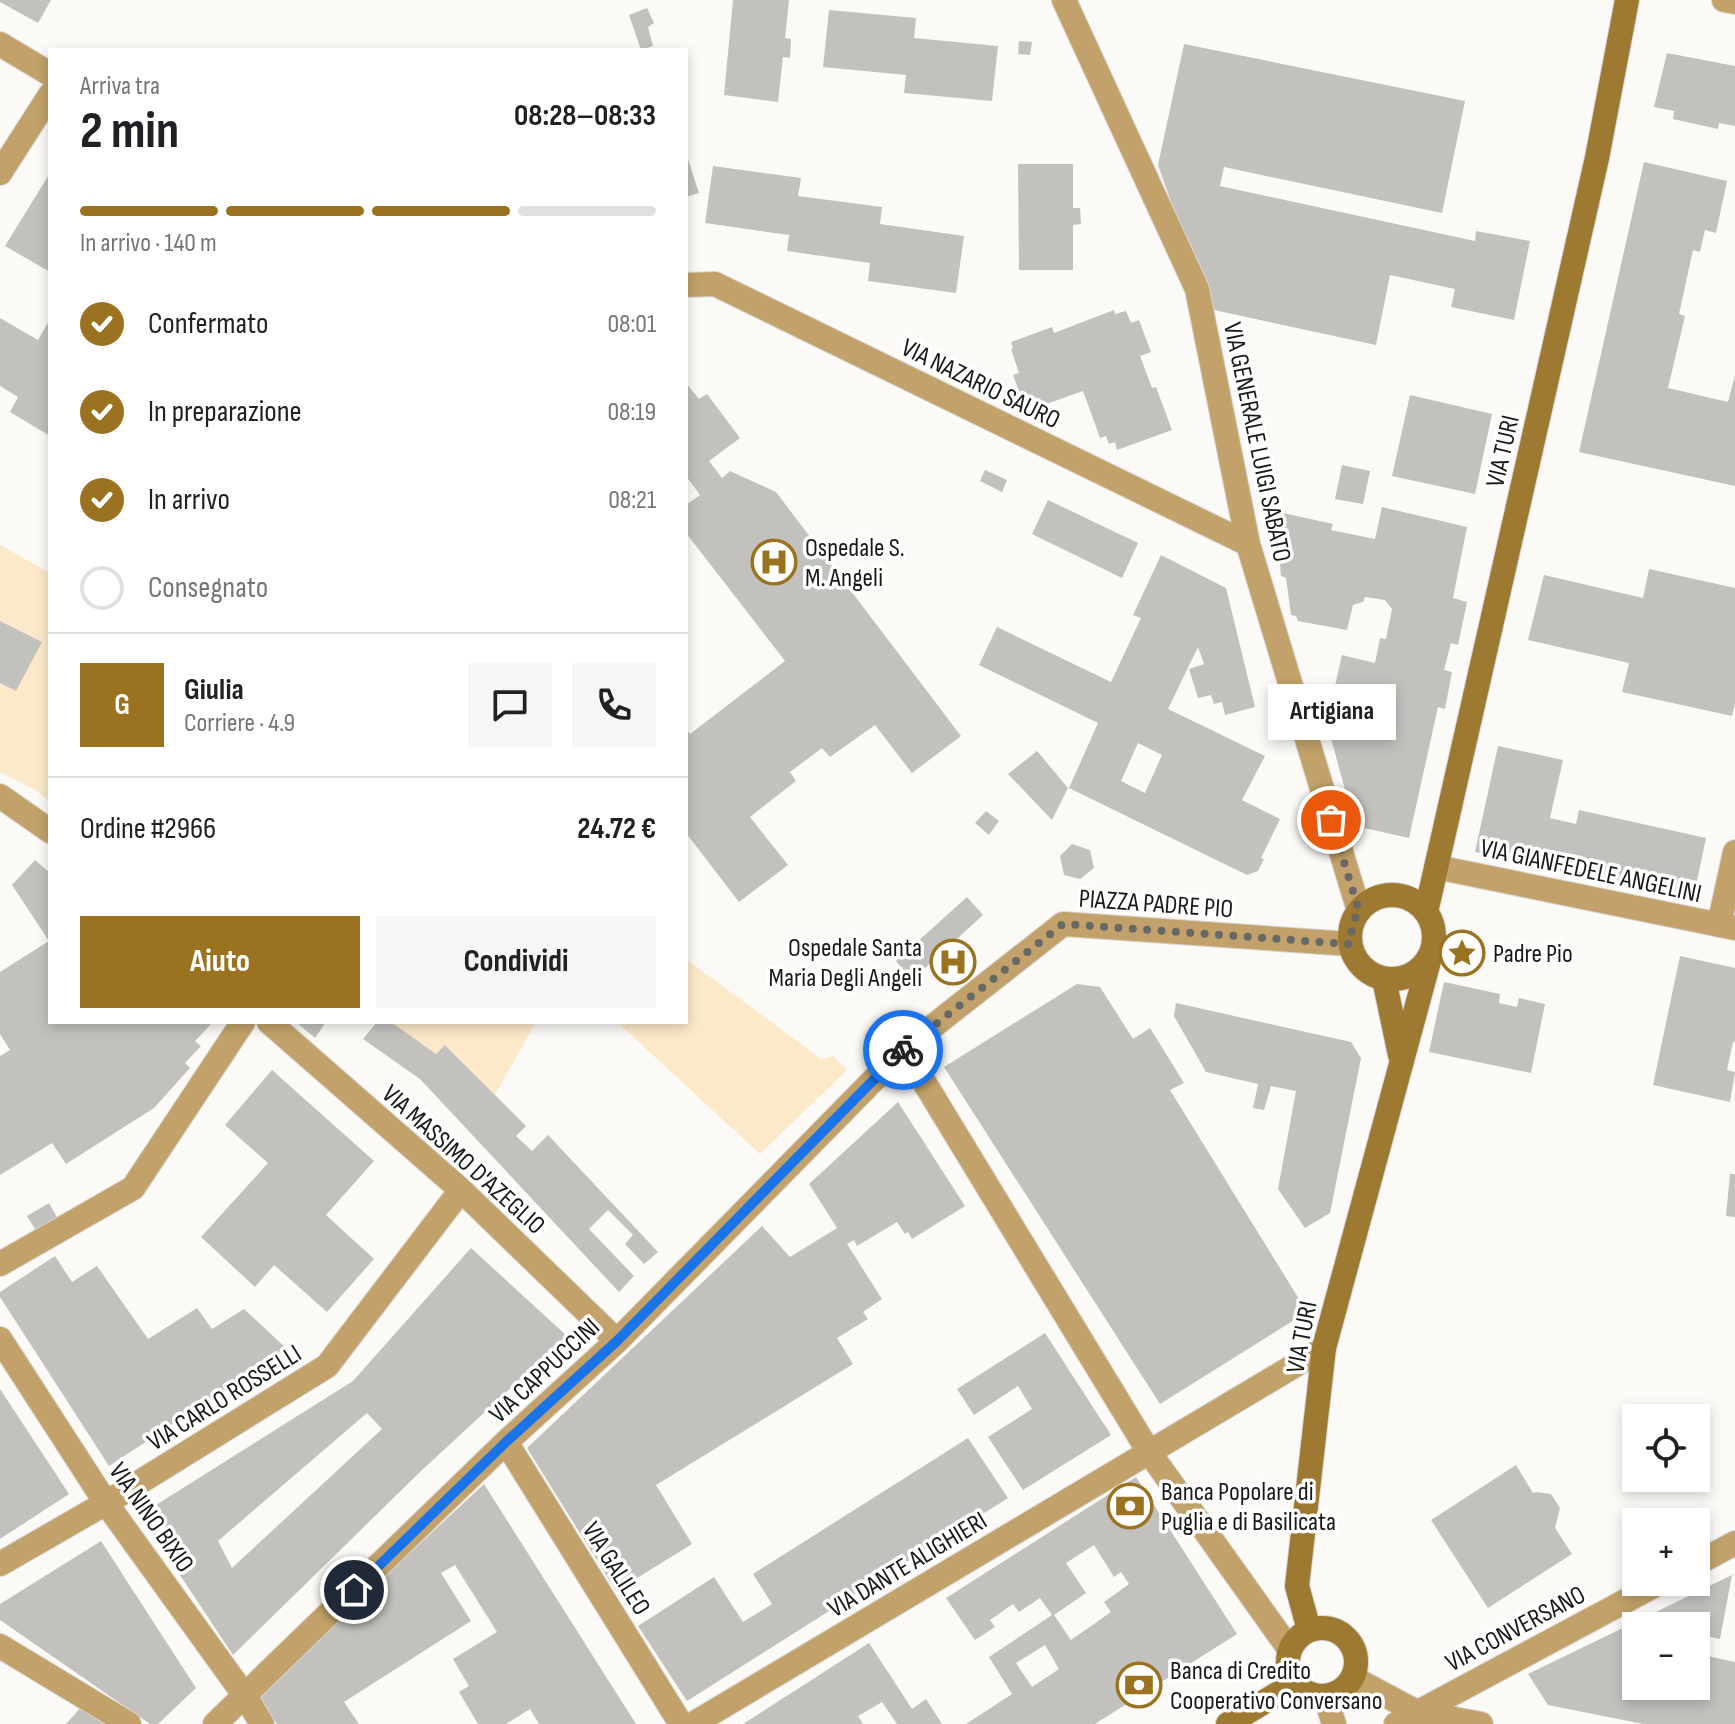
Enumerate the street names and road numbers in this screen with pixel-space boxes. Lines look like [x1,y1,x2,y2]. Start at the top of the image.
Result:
street label: VIA GENERALE LUIGI SABATO [1216,320,1297,565]
street label: VIA NAZARIO SAURO [896,333,1065,436]
street label: VIA TURI [1480,412,1527,490]
street label: VIA GIANFEDELE ANGELINI [1477,833,1704,910]
street label: PIAZZA PADRE PIO [1078,884,1234,925]
street label: VIA MASSIMO D'AZEGLIO [375,1079,551,1241]
street label: VIA TURI [1280,1299,1325,1376]
street label: VIA CAPPUCCINI [483,1312,607,1430]
street label: VIA CARLO ROSSELLI [142,1339,307,1458]
street label: VIA NINO BIXIO [102,1457,200,1579]
street label: VIA DANTE ALIGHIERI [823,1506,993,1625]
street label: VIA GALILEO [575,1516,656,1621]
street label: VIA CONVERSANO [1441,1580,1591,1679]

